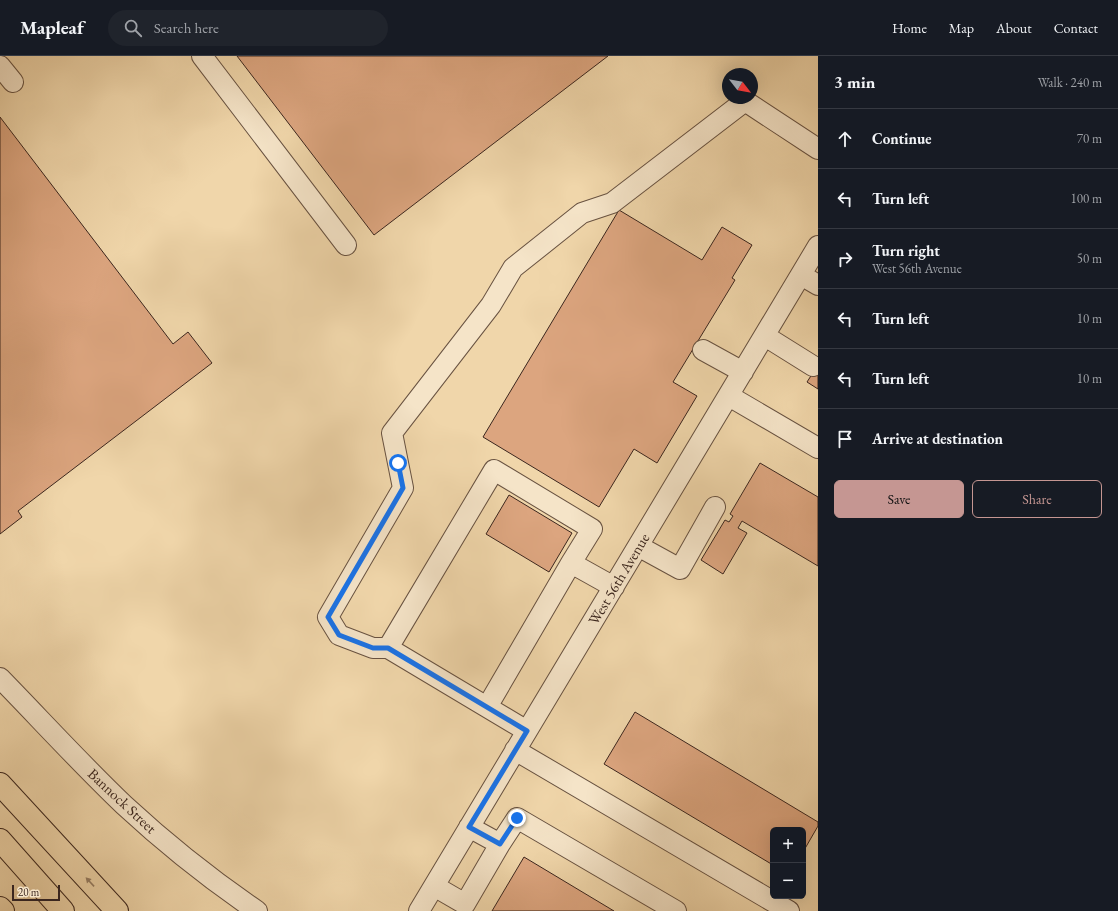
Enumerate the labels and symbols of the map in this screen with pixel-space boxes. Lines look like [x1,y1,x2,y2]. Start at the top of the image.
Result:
north arrow [722,68,758,104]
route start [389,454,407,472]
street label: West 56th Avenue [584,529,653,628]
street label: Bannock Street [84,764,161,837]
route end [508,809,526,827]
one-way arrow [86,877,95,887]
scale bar [12,883,60,902]

